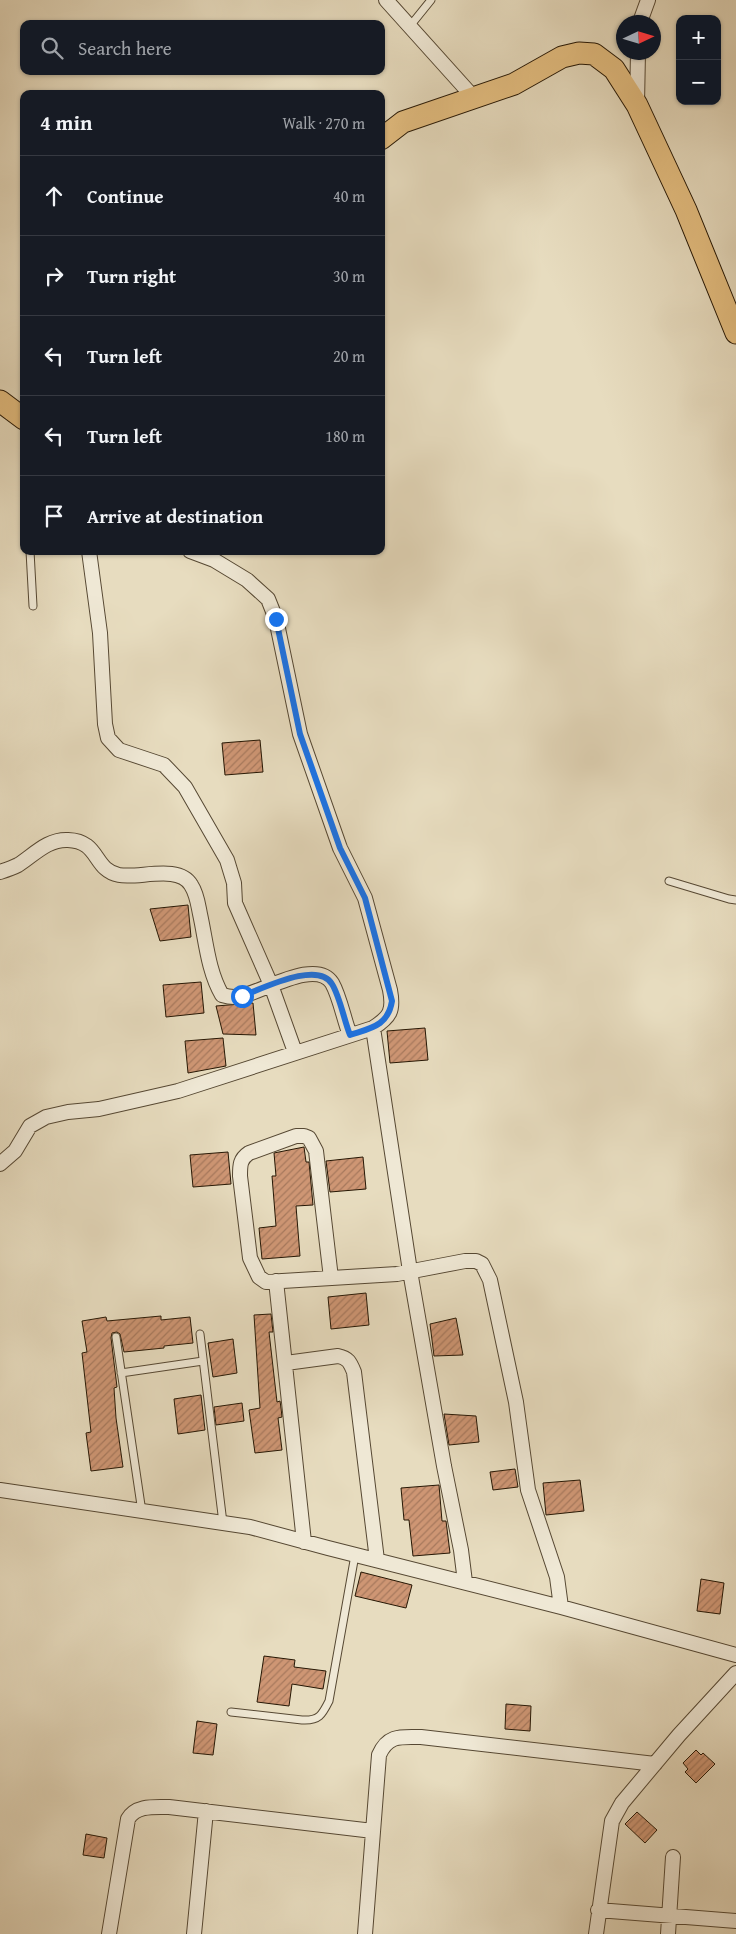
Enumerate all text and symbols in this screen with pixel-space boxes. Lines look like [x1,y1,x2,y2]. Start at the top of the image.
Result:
north arrow [616,15,661,60]
map controls [676,15,721,105]
button: + [676,15,721,60]
search box [20,20,385,75]
icon: search [38,34,66,62]
text: Search here [78,34,172,62]
button: − [676,60,721,105]
text: 4 min [40,107,92,138]
text: Walk · 270 m [282,111,365,135]
icon: ahead [40,182,68,210]
text: Continue [87,182,164,210]
text: 40 m [333,184,365,208]
icon: right [40,262,68,290]
text: Turn right [87,262,176,290]
text: 30 m [333,264,365,288]
icon: left [40,342,68,370]
text: Turn left [87,342,162,370]
text: 20 m [333,344,365,368]
icon: left [40,422,68,450]
text: Turn left [87,422,162,450]
text: 180 m [325,424,365,448]
icon: arrive [40,502,68,530]
text: Arrive at destination [87,502,263,530]
route end [265,608,288,631]
route start [231,985,254,1008]

